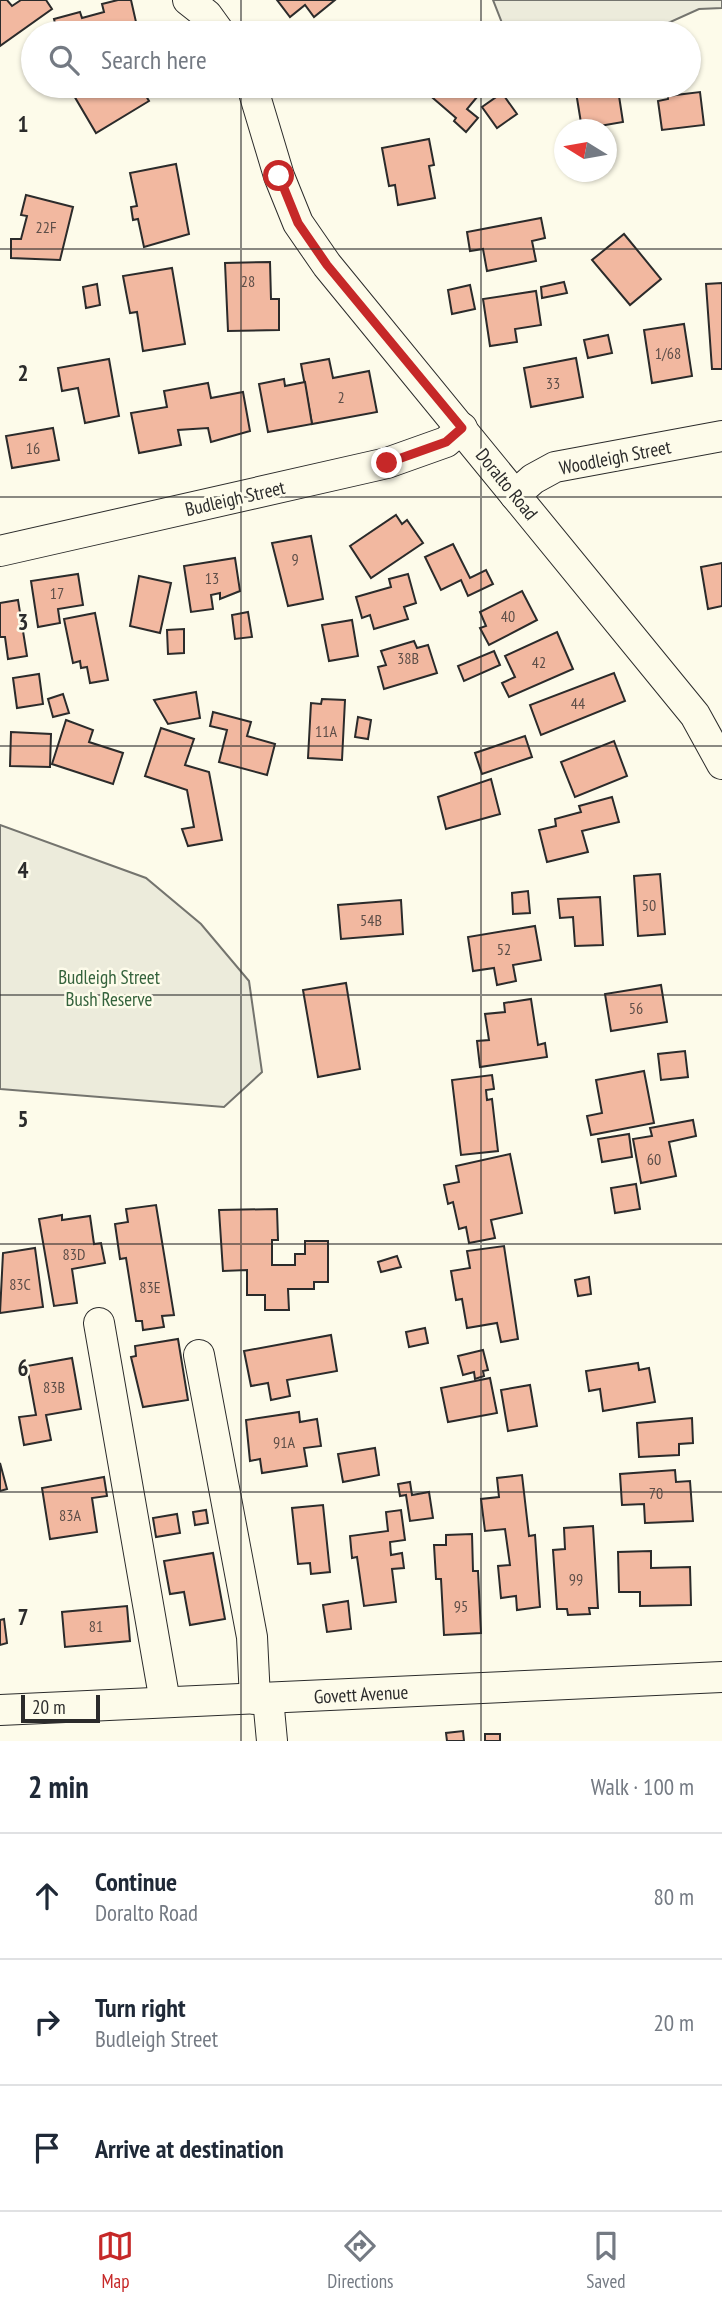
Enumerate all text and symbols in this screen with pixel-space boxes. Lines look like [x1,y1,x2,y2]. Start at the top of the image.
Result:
search box [21,21,701,98]
icon: search [45,41,83,79]
text: Search here [101,43,207,76]
text: 1 [18,109,29,138]
north arrow [554,119,617,182]
route start [263,160,294,191]
house number: 22F [35,217,57,237]
house number: 28 [241,271,255,291]
house number: 1/68 [655,343,681,363]
text: 2 [18,358,29,387]
house number: 33 [546,373,560,393]
house number: 2 [337,387,345,407]
street label: Woodleigh Street [557,434,674,480]
house number: 16 [26,438,40,458]
street label: Doralto Road [471,443,543,525]
route end [371,447,402,478]
street label: Budleigh Street [183,475,288,521]
house number: 9 [291,549,299,569]
house number: 13 [205,568,219,588]
house number: 17 [50,583,64,603]
house number: 40 [501,606,515,626]
text: 3 [18,607,29,636]
house number: 38B [397,648,419,668]
house number: 42 [532,652,546,672]
house number: 44 [571,693,585,713]
house number: 11A [315,721,337,741]
text: 4 [18,855,29,884]
house number: 50 [642,895,656,915]
house number: 54B [360,910,382,930]
house number: 52 [497,939,511,959]
park label: Budleigh Street Bush Reserve [58,965,161,1011]
house number: 56 [629,998,643,1018]
text: 5 [18,1104,29,1133]
house number: 60 [647,1149,661,1169]
house number: 83D [63,1244,85,1264]
house number: 83C [9,1274,31,1294]
house number: 83E [139,1277,161,1297]
text: 6 [18,1353,29,1382]
house number: 83B [43,1377,65,1397]
house number: 91A [273,1432,295,1452]
house number: 70 [649,1483,663,1503]
house number: 83A [59,1505,81,1525]
house number: 99 [569,1569,583,1589]
house number: 95 [454,1596,468,1616]
text: 7 [18,1602,29,1631]
house number: 81 [89,1616,103,1636]
street label: Govett Avenue [313,1680,409,1708]
scale bar [21,1692,100,1724]
text: 20 m [32,1695,66,1719]
text: 2 min [28,1767,89,1806]
text: Walk · 100 m [591,1772,694,1801]
text: Continue [95,1865,177,1898]
icon: ahead [28,1877,66,1915]
text: 80 m [653,1882,694,1911]
text: Doralto Road [95,1898,198,1927]
text: Turn right [95,1991,186,2024]
icon: right [28,2003,66,2041]
text: 20 m [653,2008,694,2037]
text: Budleigh Street [95,2024,218,2053]
icon: arrive [28,2129,66,2167]
text: Arrive at destination [95,2132,284,2165]
tab: Map [96,2227,134,2293]
tab: Directions [327,2227,393,2293]
tab: Saved [586,2227,626,2293]

